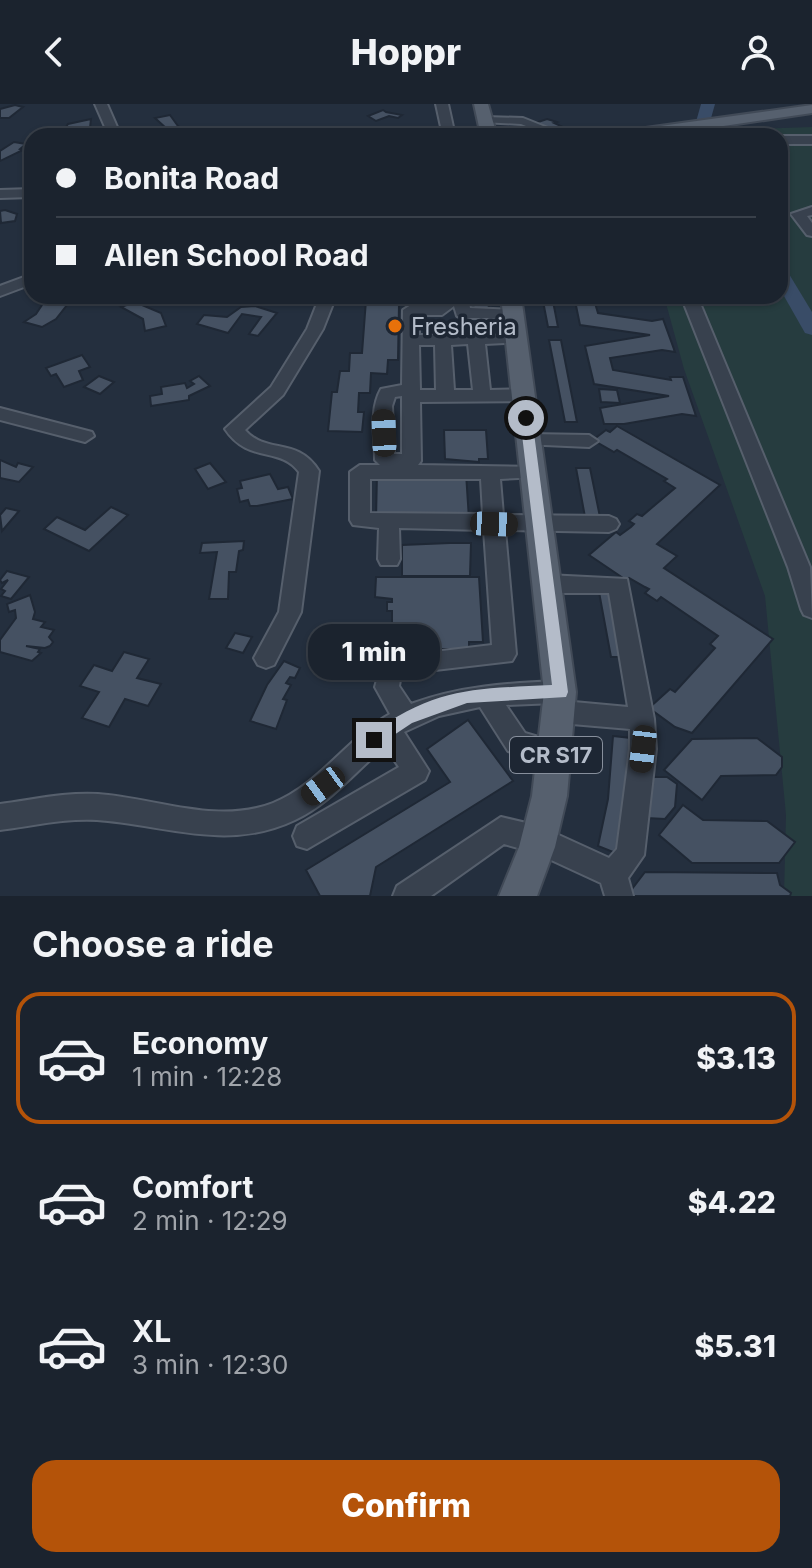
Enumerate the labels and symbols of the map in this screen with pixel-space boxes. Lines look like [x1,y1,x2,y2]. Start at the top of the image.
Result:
place label: Fresheria [411,312,517,341]
marker: Fresheria [386,317,404,335]
route start [508,400,544,436]
car [371,409,397,457]
car [470,511,518,537]
callout: 1 min [308,624,440,680]
route end [356,722,392,758]
car [628,724,658,774]
road number: CR S17 [510,737,602,773]
car [297,762,349,810]

